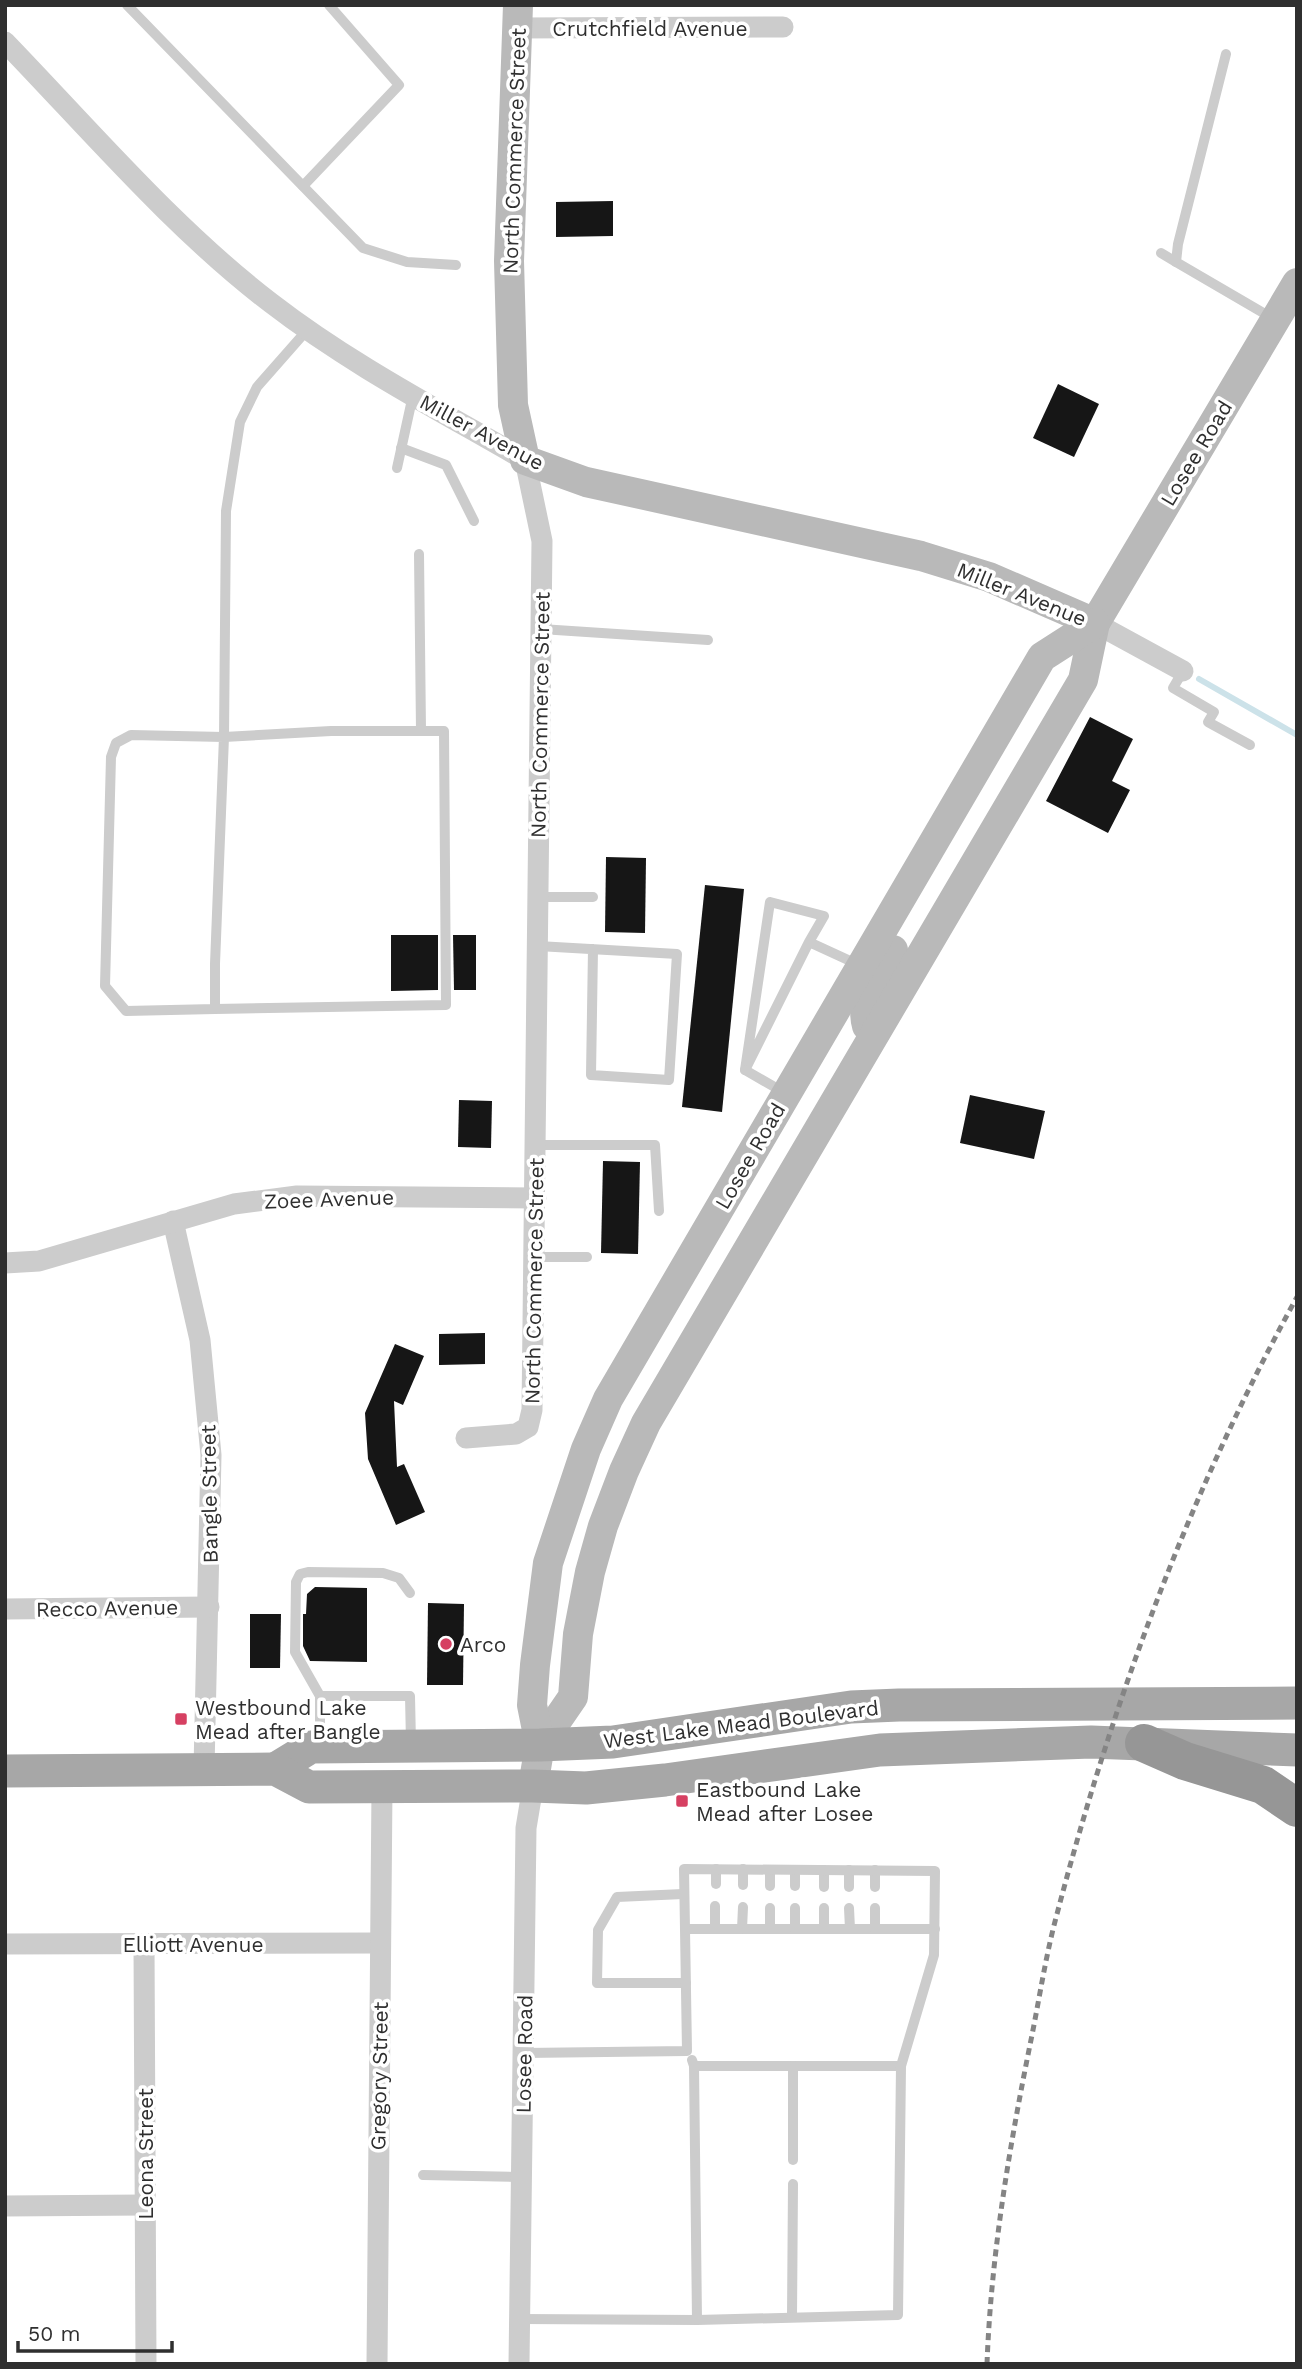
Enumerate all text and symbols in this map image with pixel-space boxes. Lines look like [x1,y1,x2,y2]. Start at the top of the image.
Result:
street label: Crutchfield Avenue [552,16,748,41]
street label: North Commerce Street [497,27,531,275]
street label: Miller Avenue [416,389,548,475]
street label: Losee Road [1155,396,1237,510]
street label: Miller Avenue [954,557,1090,631]
street label: North Commerce Street [525,591,555,838]
street label: Losee Road [710,1098,790,1214]
street label: North Commerce Street [519,1157,549,1404]
street label: Zoee Avenue [264,1184,394,1214]
street label: Bangle Street [195,1424,223,1564]
street label: Recco Avenue [36,1594,178,1622]
place label: Arco [460,1632,506,1657]
marker: Arco [438,1636,454,1652]
place label: Westbound Lake Mead after Bangle [195,1695,381,1744]
street label: West Lake Mead Boulevard [602,1695,880,1753]
marker: Westbound Lake Mead after Bangle [173,1711,189,1727]
place label: Eastbound Lake Mead after Losee [696,1777,873,1826]
marker: Eastbound Lake Mead after Losee [674,1793,690,1809]
street label: Elliott Avenue [122,1932,264,1957]
street label: Losee Road [510,1995,538,2113]
street label: Gregory Street [365,2001,393,2150]
street label: Leona Street [133,2088,158,2220]
scale bar [18,2310,172,2354]
text: 50 m [28,2321,80,2346]

